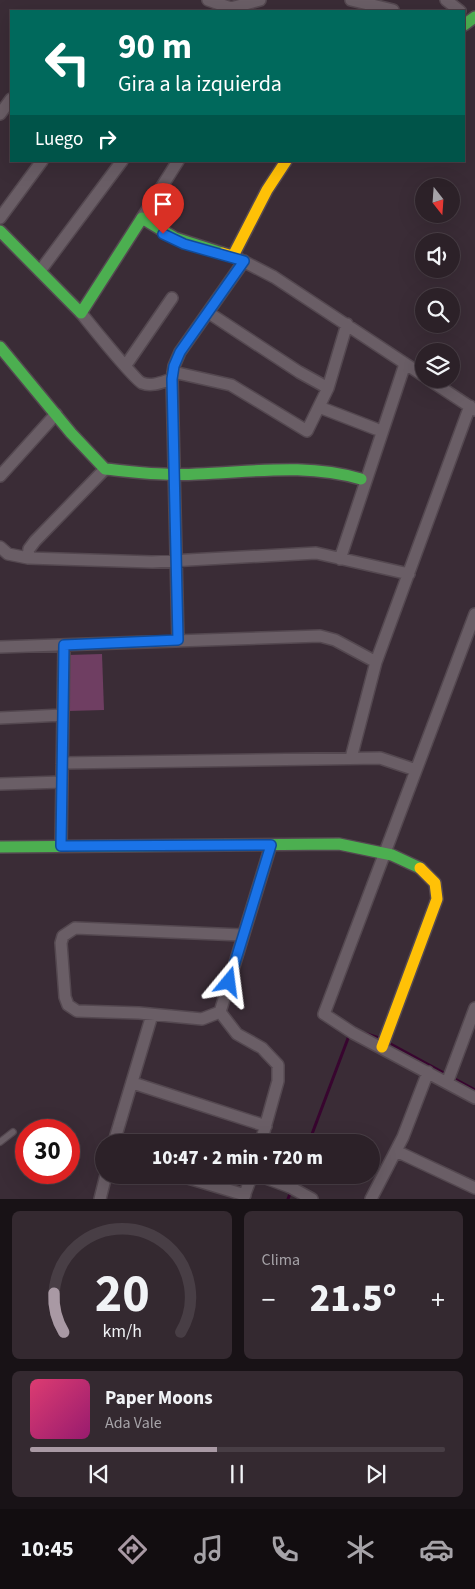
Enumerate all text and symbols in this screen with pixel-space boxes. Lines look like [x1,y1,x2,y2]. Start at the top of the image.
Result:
text: 90 m [118,22,192,72]
icon: left [35,30,100,95]
text: Gira a la izquierda [118,68,282,100]
icon: right [93,125,121,153]
text: Luego [35,126,83,153]
north arrow [415,178,460,222]
map controls [415,178,460,388]
pin [142,183,184,234]
icon: arrive [149,190,177,218]
button: sound [415,233,460,278]
button: search [415,288,460,333]
button: layers [415,343,460,388]
position arrow [202,955,254,1007]
speed limit sign: 30 [15,1119,80,1184]
text: 10:47 · 2 min · 720 m [152,1145,323,1172]
text: Clima [262,1249,300,1271]
text: 20 [94,1258,149,1332]
text: 21.5° [310,1272,397,1326]
text: − [262,1280,275,1320]
text: + [431,1280,445,1320]
text: km/h [102,1319,142,1344]
text: Paper Moons [105,1385,213,1412]
text: Ada Vale [105,1412,162,1434]
icon: previous [85,1460,113,1488]
icon: pause [223,1460,251,1488]
icon: next [362,1460,390,1488]
icon: directions [115,1532,150,1567]
icon: music [191,1532,226,1567]
icon: phone [267,1532,302,1567]
icon: climate [343,1532,378,1567]
icon: car [419,1532,454,1567]
text: 10:45 [21,1533,74,1565]

